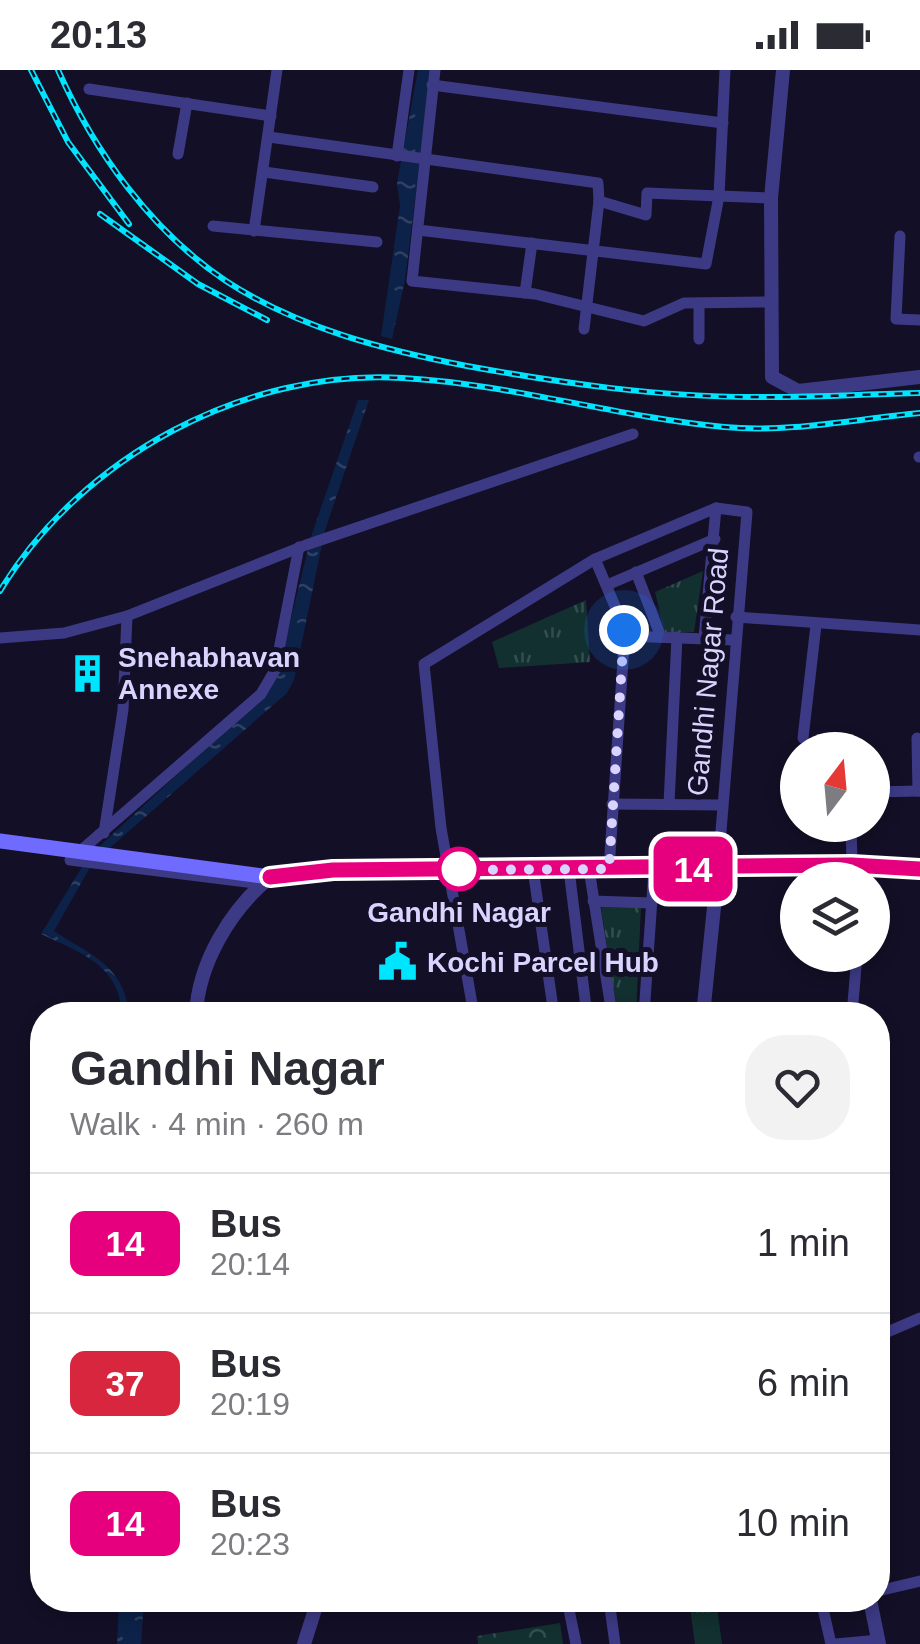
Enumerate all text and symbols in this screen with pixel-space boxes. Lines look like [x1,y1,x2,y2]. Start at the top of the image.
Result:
text: 20:13 [50,14,147,56]
street label: Gandhi Nagar Road [682,547,734,797]
your location [599,605,649,655]
place label: Snehabhavan Annexe [118,642,300,705]
building icon: Snehabhavan Annexe [67,652,109,694]
north arrow [780,732,890,842]
map controls [780,732,890,972]
line badge: 14 [648,836,738,902]
marker: Gandhi Nagar [438,848,480,890]
text: 14 [674,850,712,889]
button: layers [780,862,890,972]
place label: Gandhi Nagar [367,897,551,928]
public building icon: Kochi Parcel Hub [376,941,418,983]
place label: Kochi Parcel Hub [427,947,659,978]
button: heart [745,1035,850,1140]
text: Gandhi Nagar [70,1042,385,1095]
text: Walk · 4 min · 260 m [70,1106,364,1142]
text: Bus [210,1203,282,1245]
text: 1 min [757,1222,850,1264]
text: 14 [106,1224,144,1263]
text: 20:14 [210,1246,290,1282]
text: Bus [210,1343,282,1385]
text: 6 min [757,1362,850,1404]
text: 37 [106,1364,144,1403]
text: 20:19 [210,1386,290,1422]
text: Bus [210,1483,282,1525]
text: 10 min [736,1502,850,1544]
text: 14 [106,1504,144,1543]
text: 20:23 [210,1526,290,1562]

